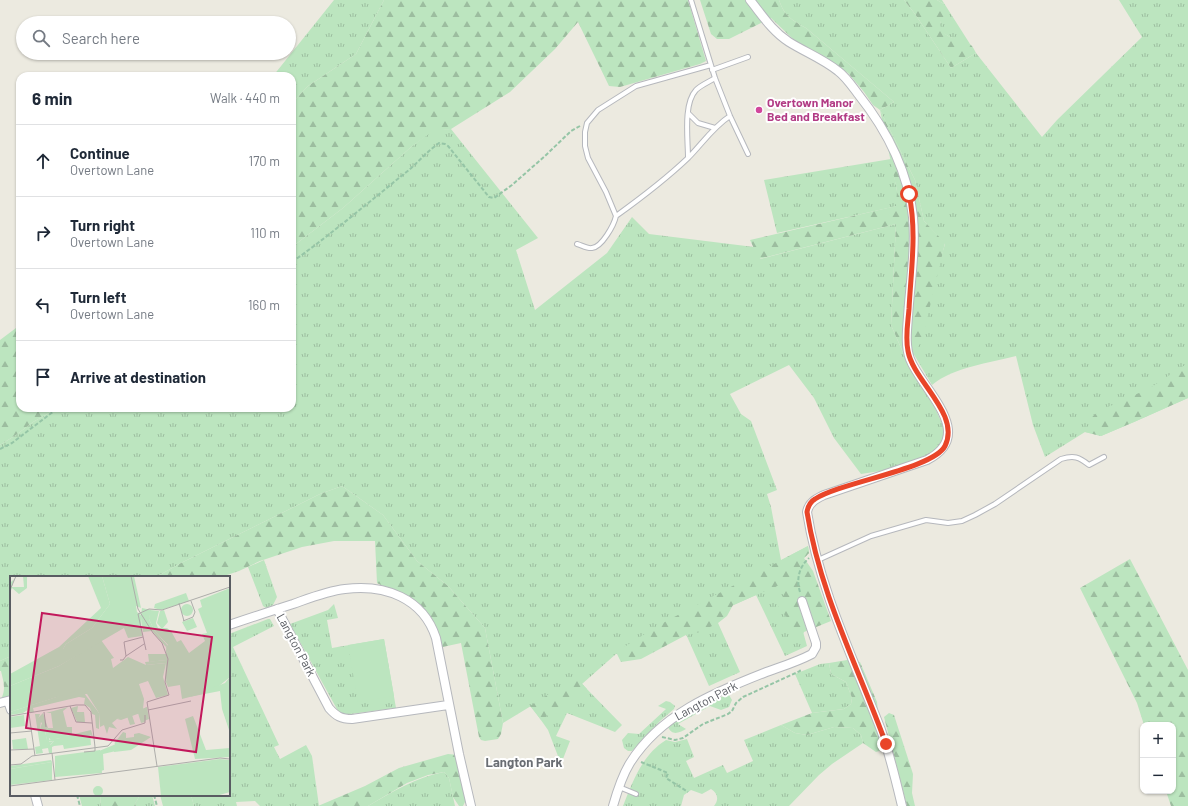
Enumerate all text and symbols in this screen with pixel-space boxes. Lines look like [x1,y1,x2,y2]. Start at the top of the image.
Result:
search box [16,16,296,60]
icon: search [30,27,52,49]
text: Search here [62,29,140,47]
text: 6 min [32,88,72,108]
text: Walk · 440 m [210,90,280,106]
place label: Overtown Manor Bed and Breakfast [767,95,865,123]
marker: Overtown Manor Bed and Breakfast [754,105,764,115]
text: Continue [70,144,130,162]
icon: ahead [32,150,54,172]
text: 170 m [249,153,280,169]
text: Overtown Lane [70,162,154,178]
route start [900,185,918,203]
text: Turn right [70,216,135,234]
icon: right [32,222,54,244]
text: 110 m [250,225,280,241]
text: Overtown Lane [70,234,154,250]
text: Turn left [70,288,126,306]
icon: left [32,294,54,316]
text: 160 m [248,297,280,313]
text: Overtown Lane [70,306,154,322]
icon: arrive [32,366,54,388]
text: Arrive at destination [70,368,206,386]
inset map [10,576,230,796]
street label: Langton Park [275,611,319,678]
street label: Langton Park [672,678,739,722]
map controls [1140,722,1176,794]
button: + [1140,722,1176,758]
route end [877,735,895,753]
district label: Langton Park [486,754,563,770]
button: − [1140,758,1176,794]

